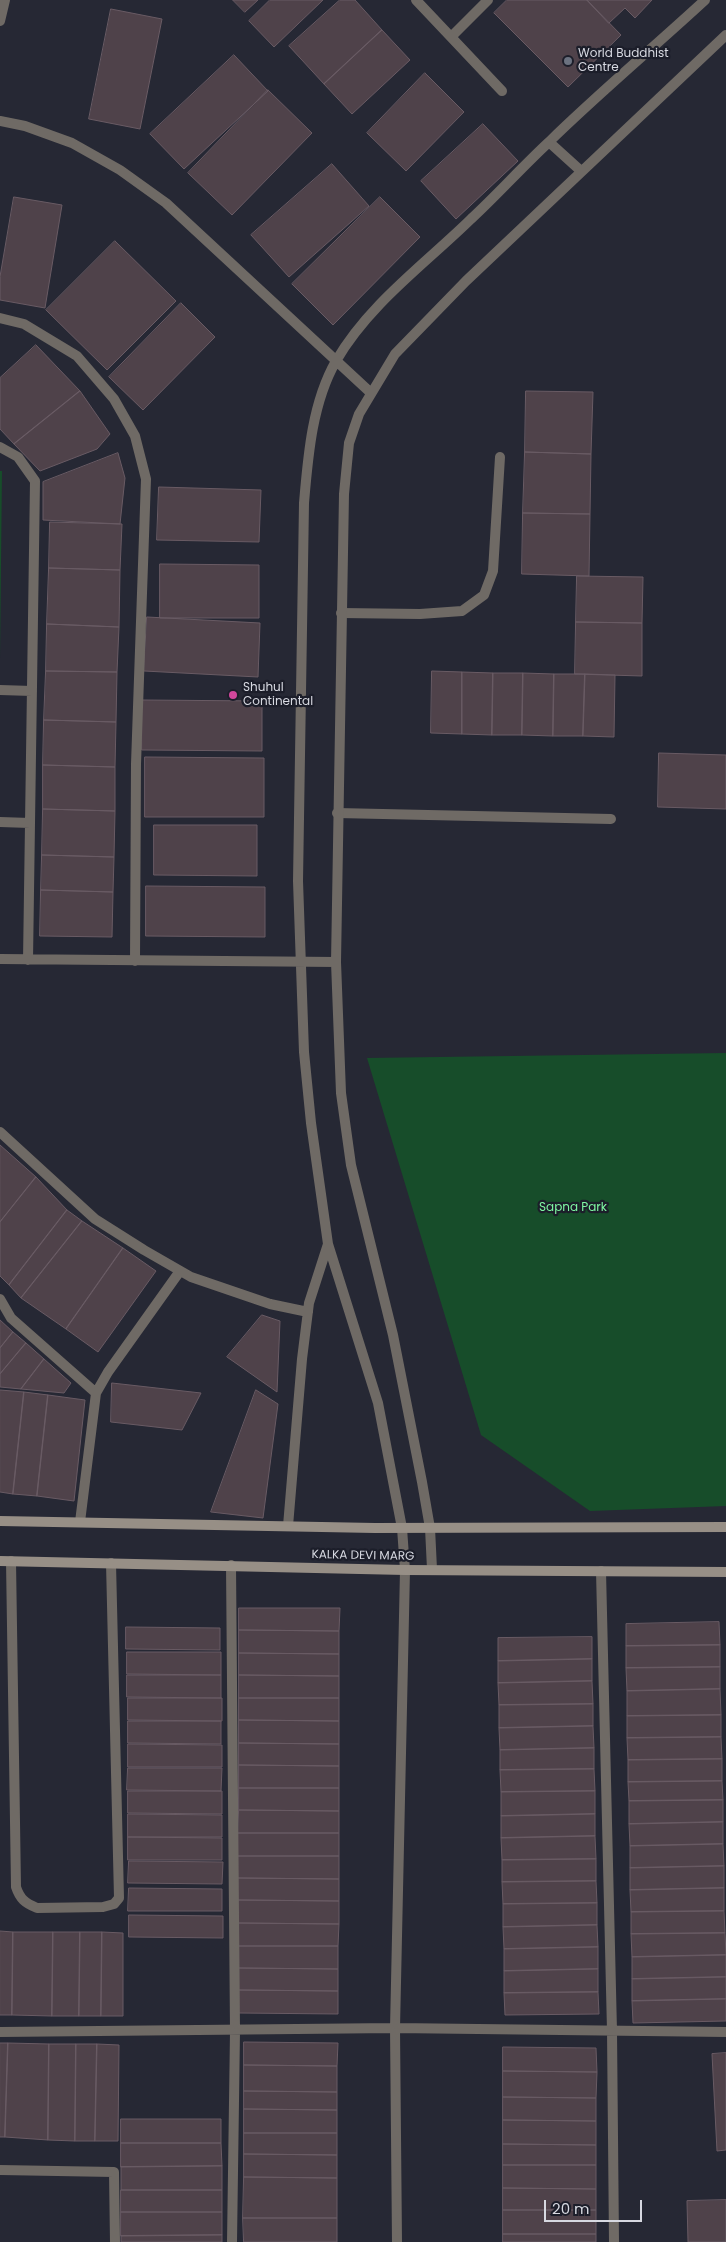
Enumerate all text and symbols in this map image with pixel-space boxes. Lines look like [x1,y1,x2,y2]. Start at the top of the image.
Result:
place label: World Buddhist Centre [578,47,669,75]
marker: World Buddhist Centre [562,55,574,67]
place label: Shuhul Continental [243,681,313,709]
marker: Shuhul Continental [227,689,239,701]
park label: Sapna Park [539,1201,607,1215]
street label: KALKA DEVI MARG [311,1548,415,1564]
scale bar [546,2190,644,2222]
text: 20 m [552,2198,590,2219]

